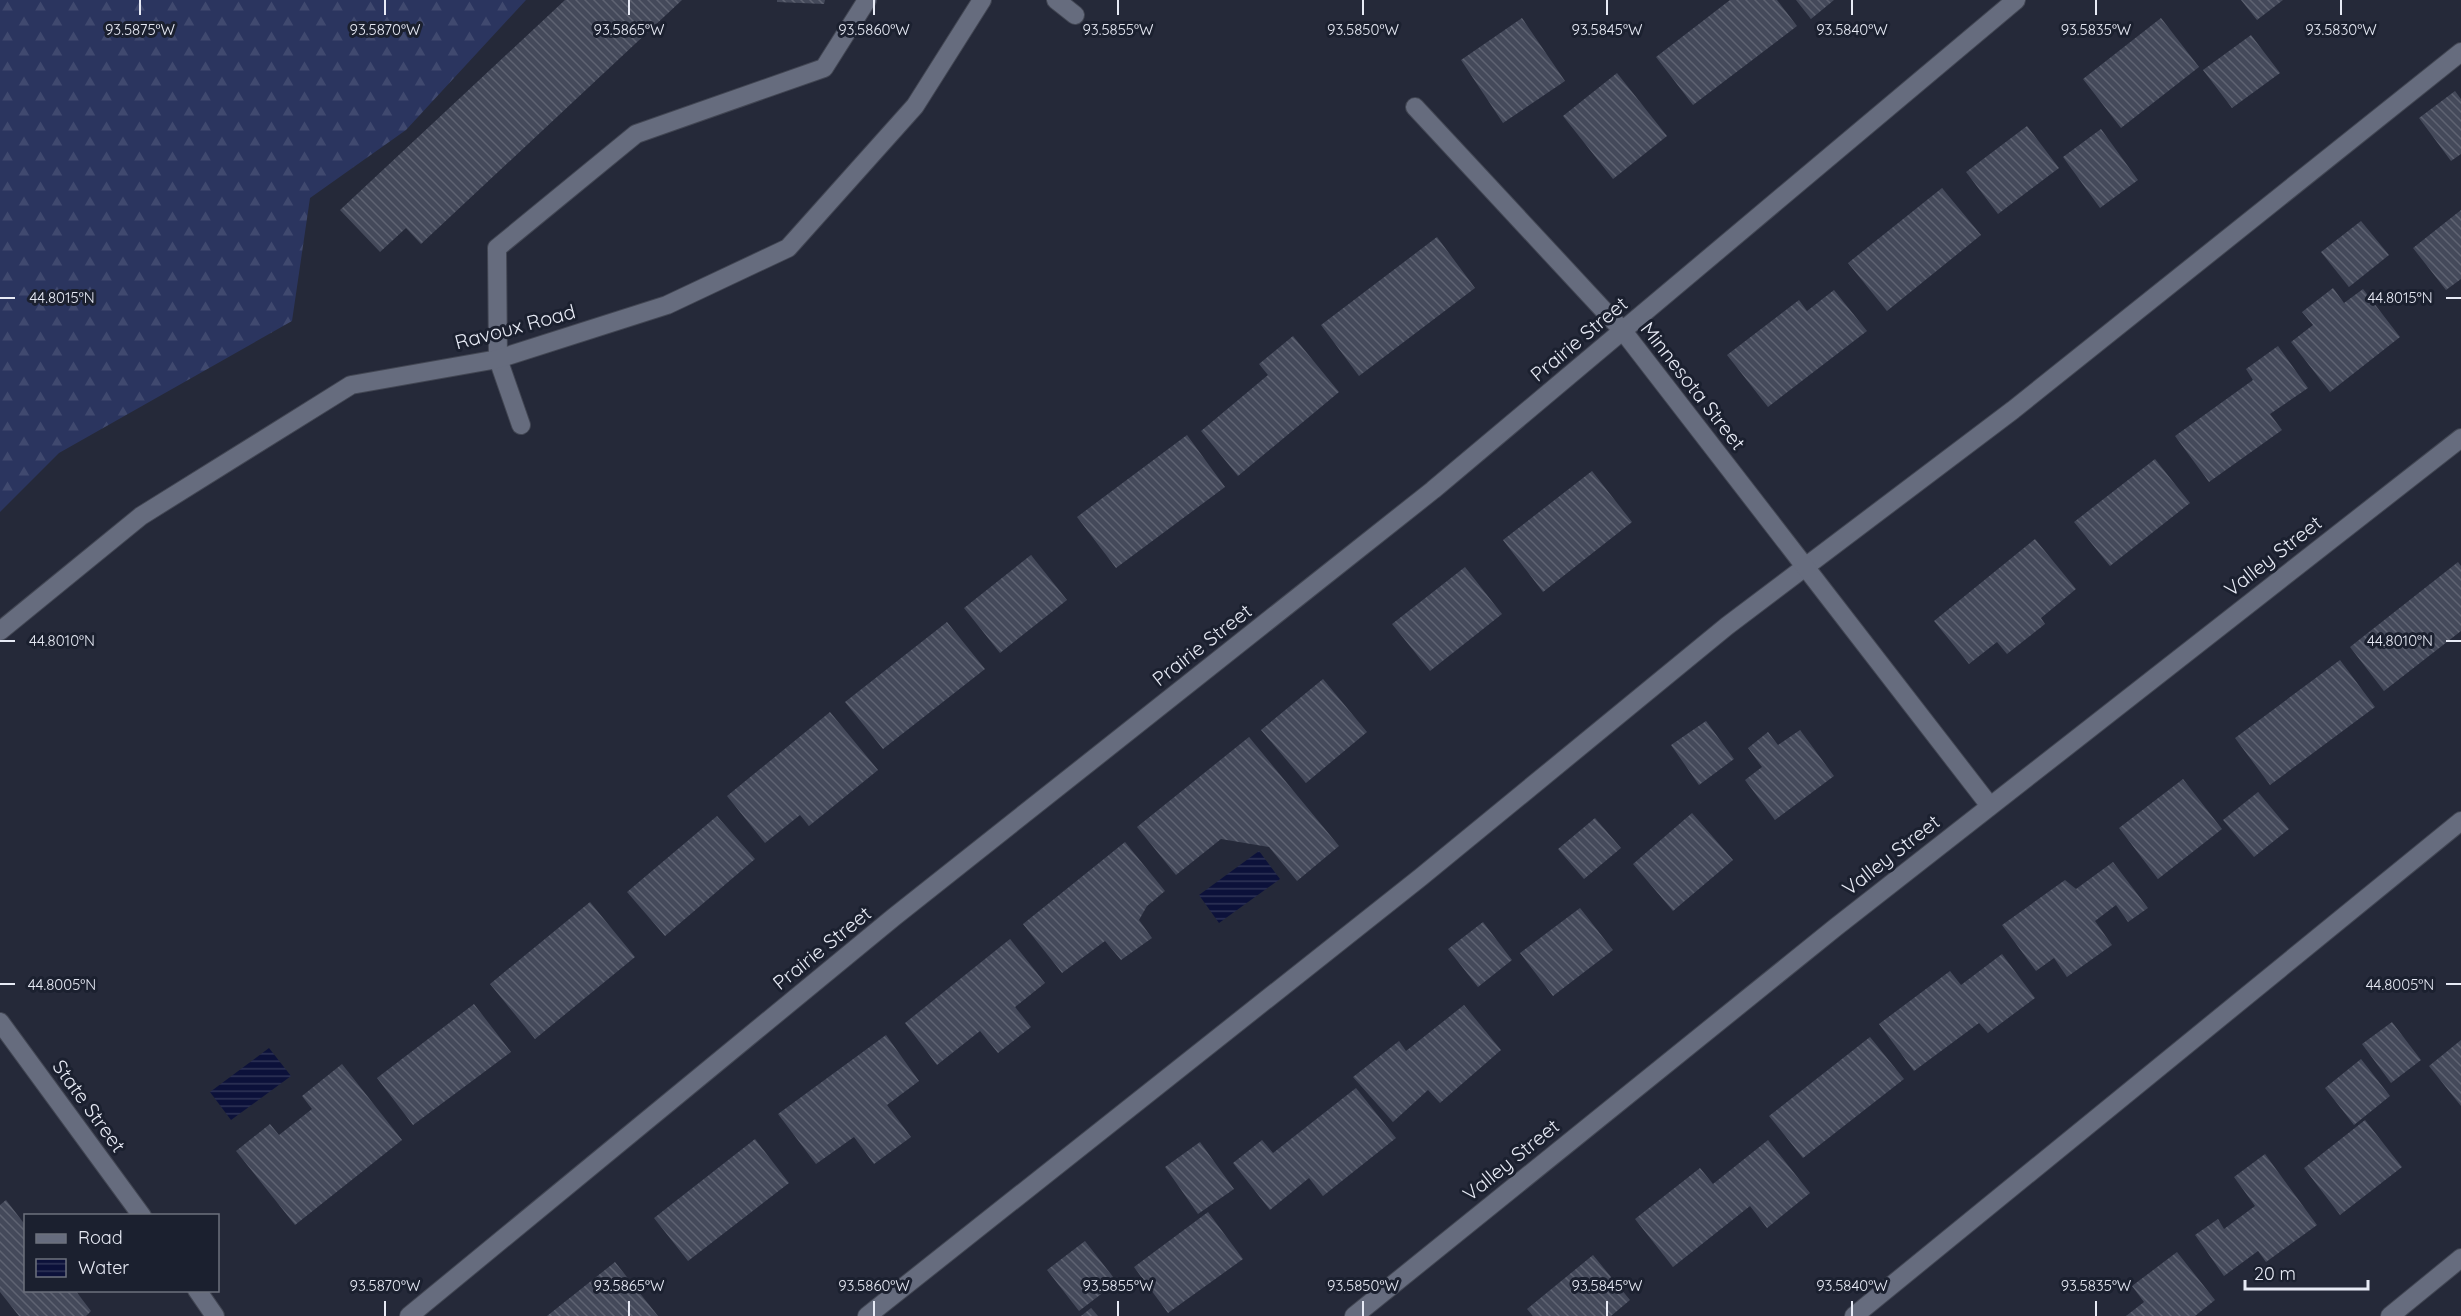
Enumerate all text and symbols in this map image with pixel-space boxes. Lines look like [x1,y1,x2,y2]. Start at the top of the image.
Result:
text: 93.5875°W [105,20,176,39]
text: 93.5870°W [350,20,421,39]
text: 93.5865°W [594,20,665,39]
text: 93.5860°W [838,20,910,39]
text: 93.5855°W [1082,20,1154,39]
text: 93.5850°W [1327,20,1399,39]
text: 93.5845°W [1572,20,1643,39]
text: 93.5840°W [1816,20,1888,39]
text: 93.5835°W [2061,20,2132,39]
text: 93.5830°W [2305,20,2377,39]
text: 44.8015°N [29,288,95,307]
text: 44.8015°N [2367,288,2433,307]
street label: Prairie Street [1525,291,1633,386]
street label: Ravoux Road [452,298,578,355]
street label: Minnesota Street [1636,317,1751,455]
street label: Valley Street [2219,510,2327,601]
street label: Prairie Street [1147,598,1257,691]
text: 44.8010°N [29,631,95,650]
text: 44.8010°N [2367,631,2433,650]
street label: Valley Street [1837,809,1945,900]
street label: Prairie Street [768,900,876,995]
text: 44.8005°N [28,975,96,994]
text: 44.8005°N [2366,975,2434,994]
street label: State Street [47,1055,131,1157]
street label: Valley Street [1457,1113,1564,1206]
legend [24,1214,219,1292]
text: Road [78,1226,123,1249]
scale bar [2245,1253,2368,1291]
text: Water [78,1256,129,1279]
text: 20 m [2254,1262,2296,1285]
text: 93.5870°W [350,1276,421,1295]
text: 93.5865°W [594,1276,665,1295]
text: 93.5860°W [838,1276,910,1295]
text: 93.5855°W [1082,1276,1154,1295]
text: 93.5850°W [1327,1276,1399,1295]
text: 93.5845°W [1572,1276,1643,1295]
text: 93.5840°W [1816,1276,1888,1295]
text: 93.5835°W [2061,1276,2132,1295]

